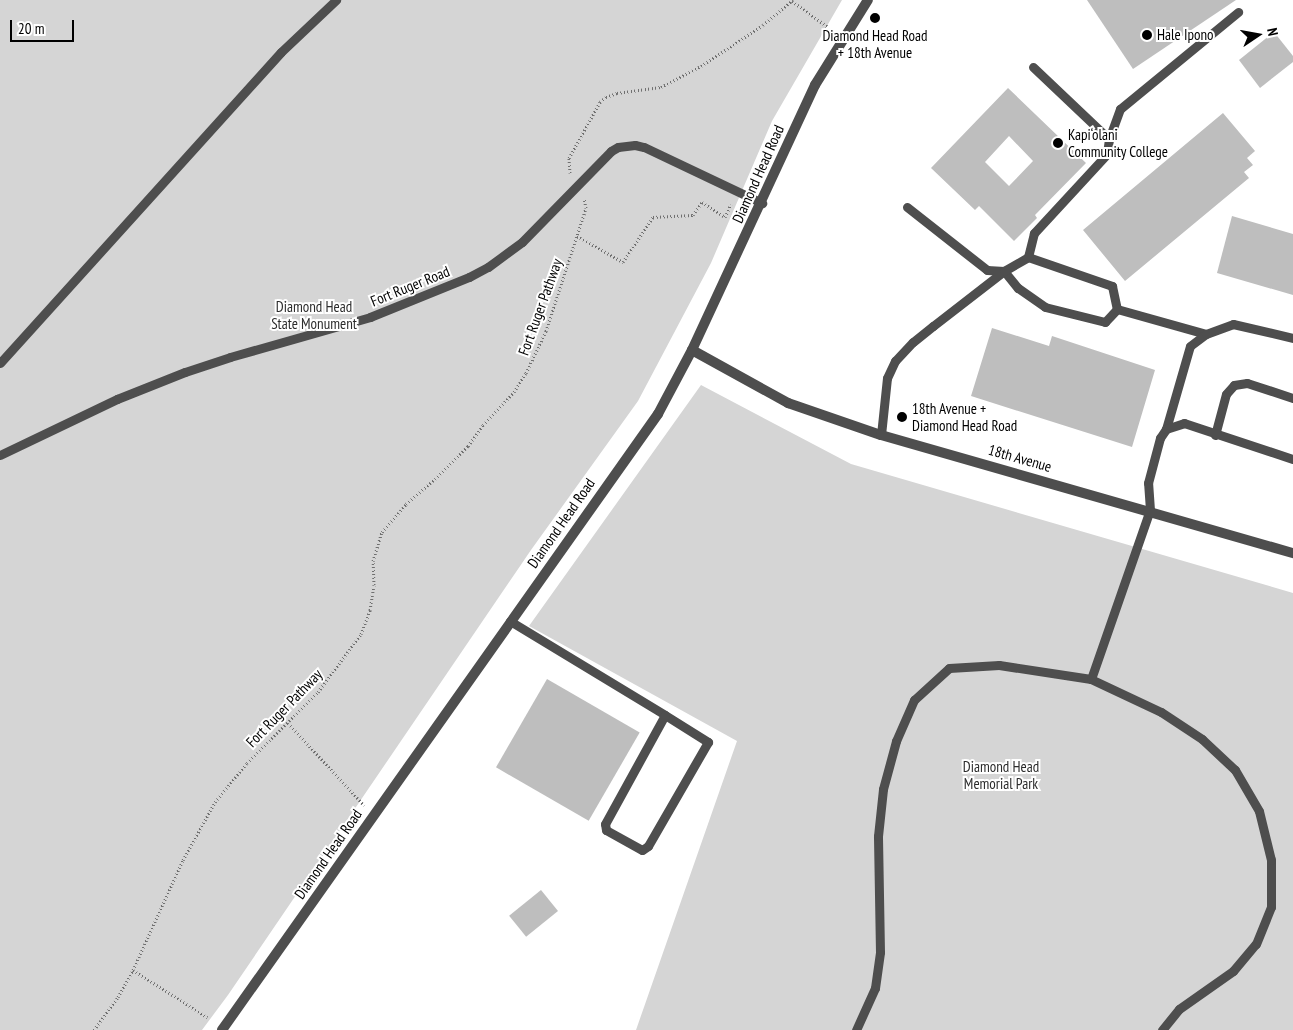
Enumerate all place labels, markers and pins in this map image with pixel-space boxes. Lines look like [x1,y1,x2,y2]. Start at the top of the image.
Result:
marker: Diamond Head Road + 18th Avenue [869,12,881,24]
place label: Diamond Head Road + 18th Avenue [822,26,928,61]
place label: Hale Ipono [1157,26,1213,44]
marker: Hale Ipono [1141,29,1153,41]
place label: Kapi‘olani Community College [1068,125,1168,160]
marker: Kapi‘olani Community College [1052,137,1064,149]
place label: 18th Avenue + Diamond Head Road [912,399,1017,434]
marker: 18th Avenue + Diamond Head Road [896,411,908,423]

